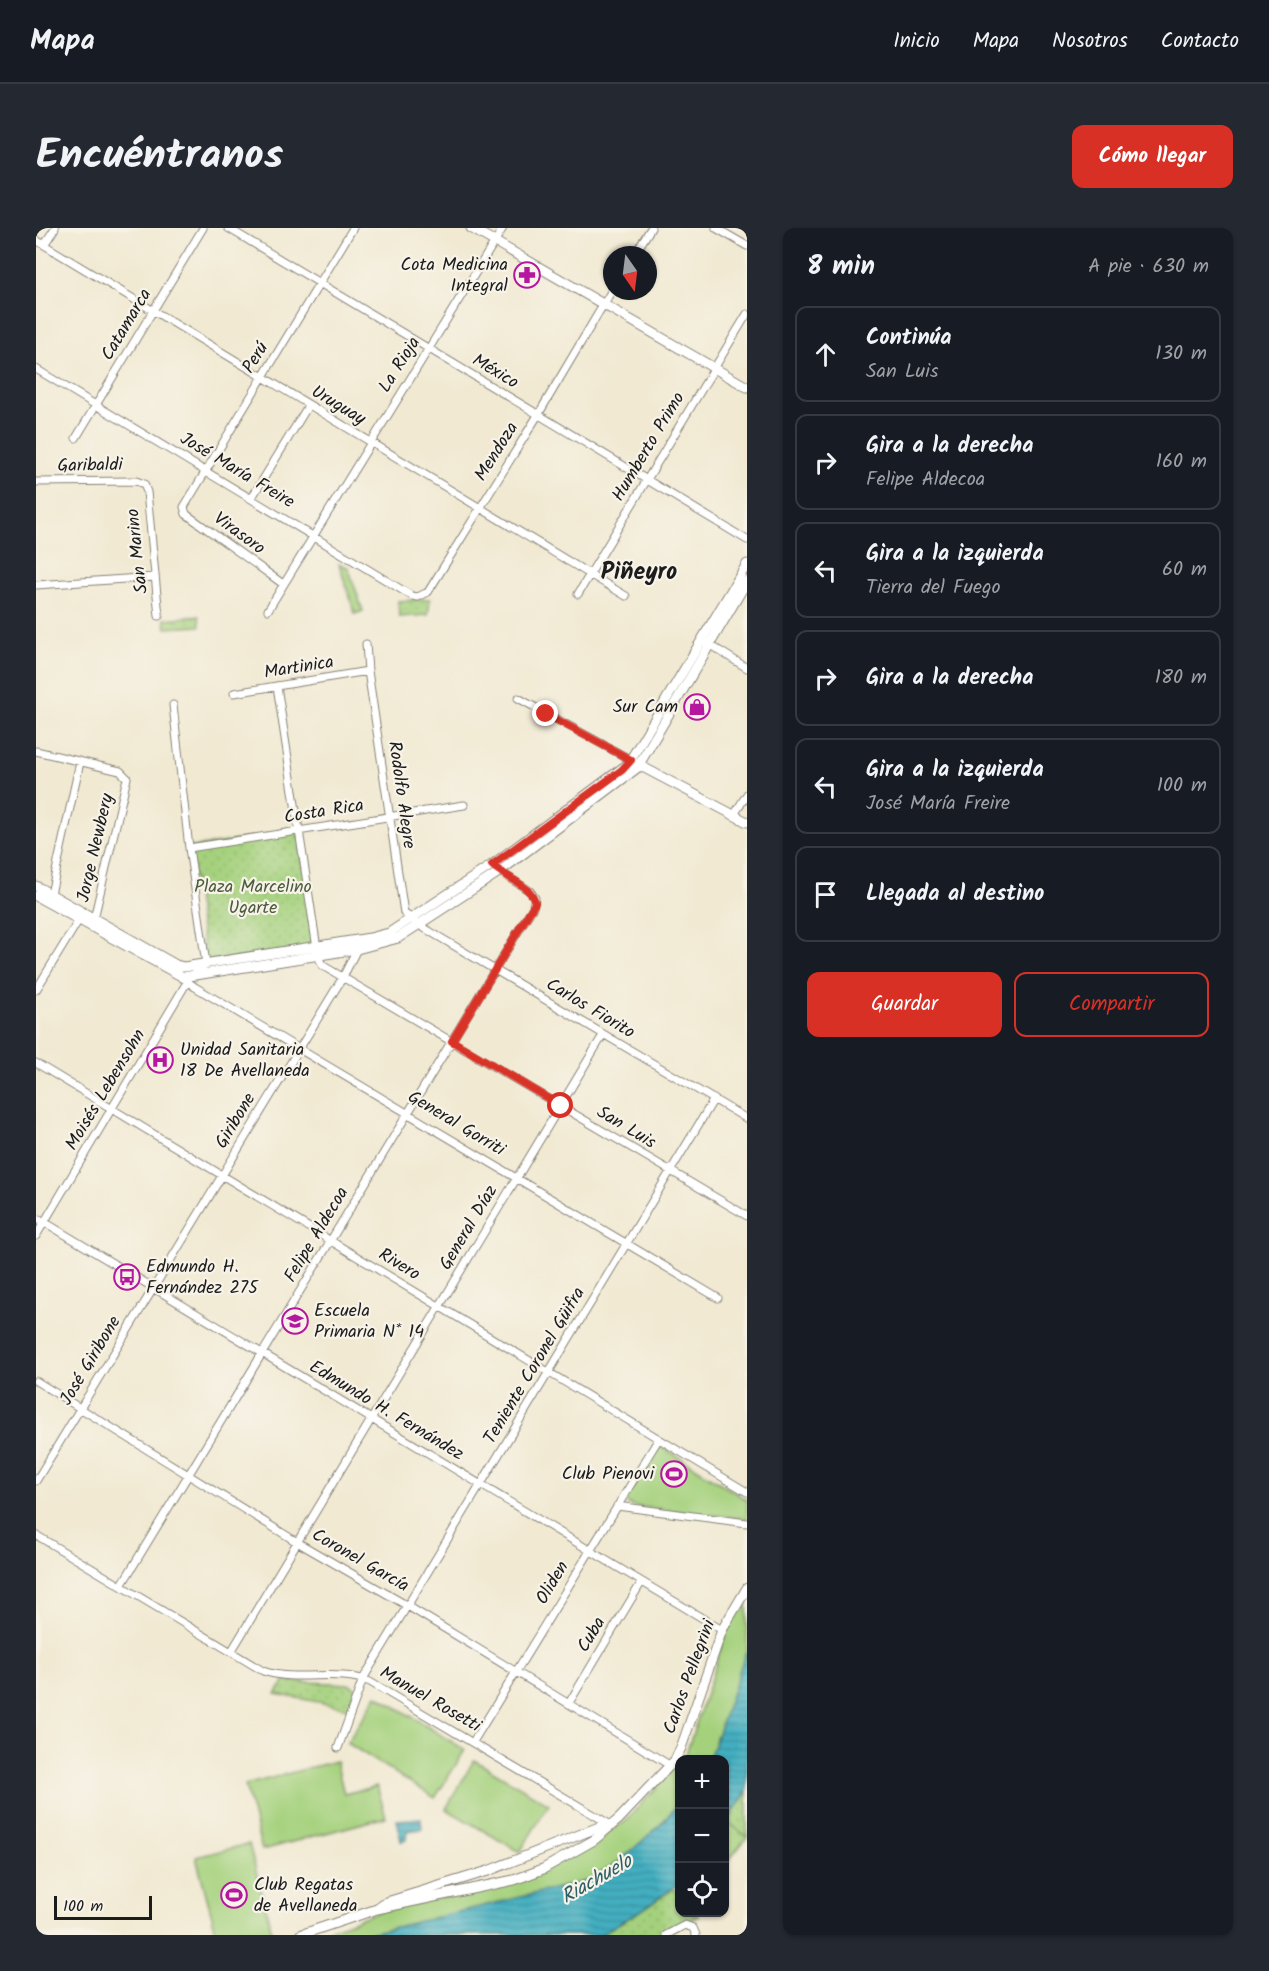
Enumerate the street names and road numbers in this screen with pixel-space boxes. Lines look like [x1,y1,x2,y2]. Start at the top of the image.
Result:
street label: Catamarca [94,283,160,367]
street label: La Rioja [371,331,429,399]
street label: Perú [235,336,277,379]
street label: México [466,347,524,397]
street label: Uruguay [305,378,371,434]
street label: Humberto Primo [605,387,693,507]
street label: Mendoza [467,417,527,487]
street label: José María Freire [174,425,300,517]
street label: Garibaldi [57,451,124,481]
street label: Virasoro [207,505,271,563]
street label: San Marino [119,507,157,595]
street label: Martinica [262,648,336,688]
street label: Rodolfo Alegre [379,739,423,851]
street label: Jorge Newbery [69,790,123,905]
street label: Costa Rica [282,791,366,833]
street label: Carlos Fiorito [540,971,640,1047]
street label: Moisés Lebensohn [58,1024,154,1156]
street label: General Gorriti [402,1083,511,1165]
street label: Giribone [208,1087,264,1155]
street label: San Luis [591,1099,662,1157]
street label: General Díaz [432,1180,506,1276]
street label: Felipe Aldecoa [277,1182,357,1288]
street label: Rivero [372,1241,426,1289]
street label: Teniente Coronel Güifra [476,1282,594,1450]
street label: José Giribone [53,1311,129,1411]
street label: Edmundo H. Fernández [303,1353,469,1469]
street label: Coronel García [306,1521,414,1601]
street label: Oliden [529,1556,577,1610]
street label: Cuba [570,1612,614,1658]
street label: Carlos Pellegrini [656,1615,724,1738]
street label: Manuel Rosetti [374,1659,487,1741]

